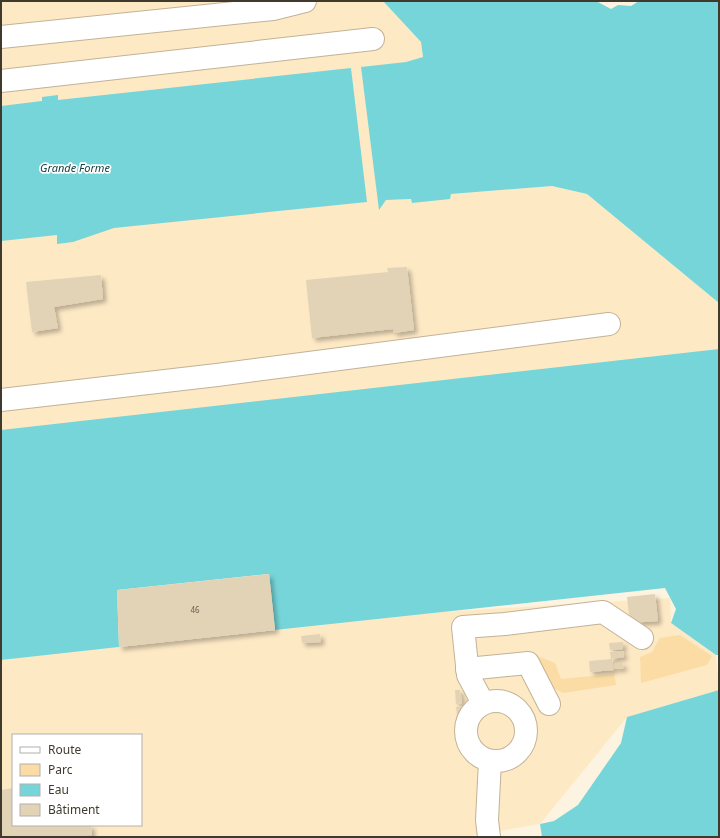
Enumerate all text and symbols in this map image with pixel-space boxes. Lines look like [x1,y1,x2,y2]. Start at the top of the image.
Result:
water label: Grande Forme [40,160,110,175]
house number: 46 [190,604,200,615]
legend [12,734,142,826]
text: Route [48,741,81,758]
text: Parc [48,761,73,778]
text: Eau [48,781,69,798]
text: Bâtiment [48,801,100,818]

